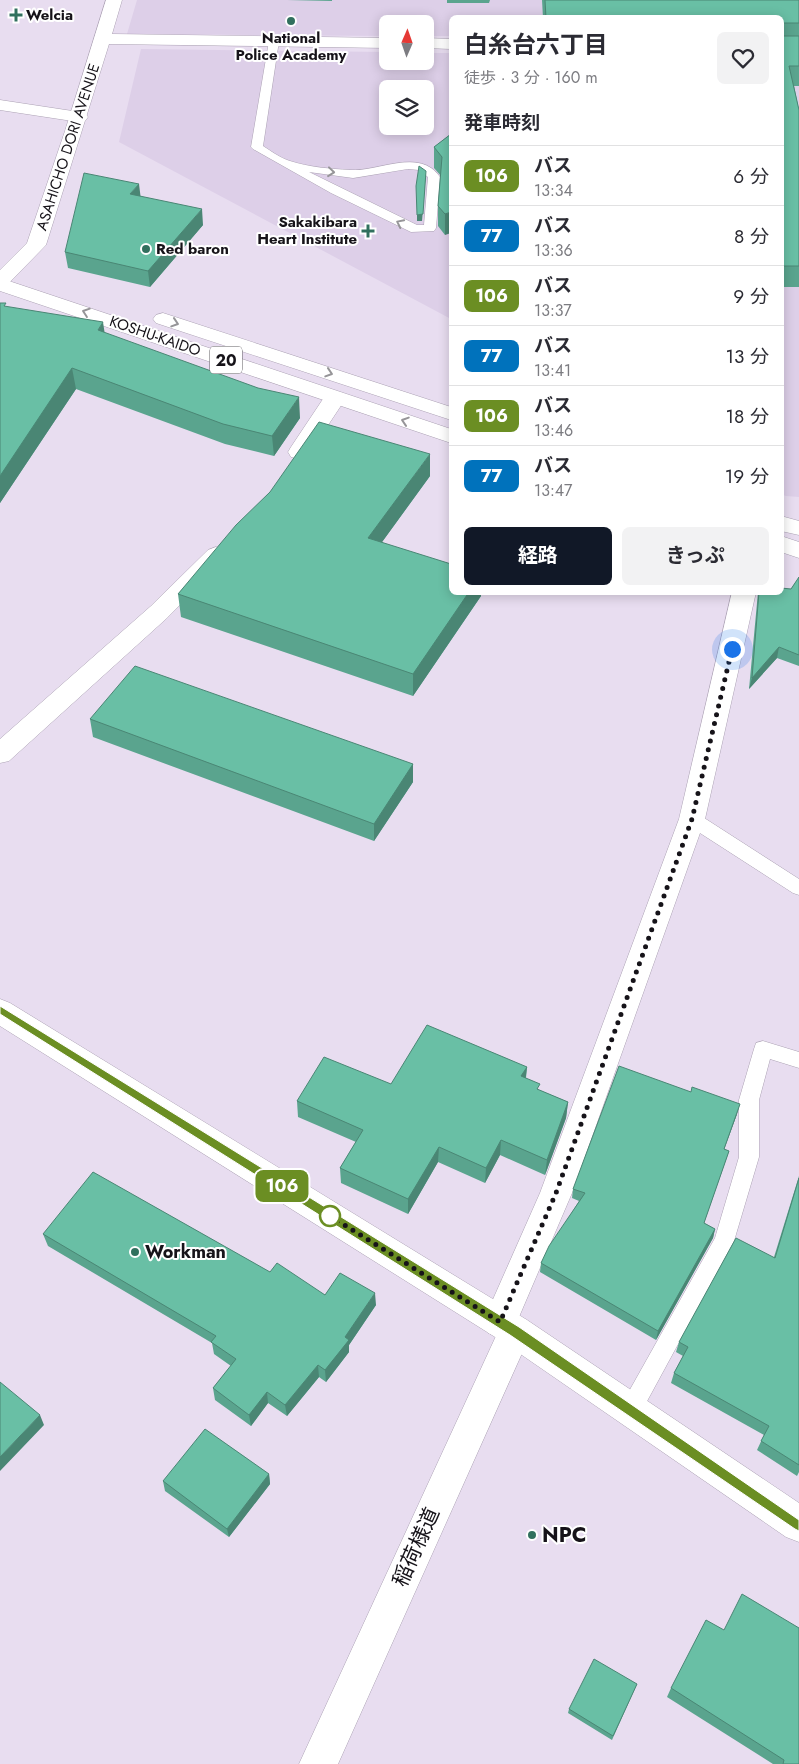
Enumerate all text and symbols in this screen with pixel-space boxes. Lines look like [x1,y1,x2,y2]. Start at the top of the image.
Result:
place label: Welcia [26,4,73,26]
marker: Welcia [10,9,22,21]
marker: National Police Academy [285,15,297,27]
north arrow [379,15,434,70]
map controls [379,15,434,135]
place label: National Police Academy [236,27,347,66]
text: 白糸台六丁目 [464,27,608,62]
button: heart [717,32,769,84]
street label: ASAHICHO DORI AVENUE [31,61,105,233]
text: 徒歩 · 3 分 · 160 m [464,66,598,89]
button: layers [379,80,434,135]
text: 発車時刻 [464,109,540,136]
text: バス [534,152,572,179]
text: 106 [475,163,508,189]
text: 6 分 [733,163,769,190]
one-way arrow [327,166,335,177]
text: 13:34 [534,179,573,202]
place label: Sakakibara Heart Institute [257,211,357,250]
text: バス [534,212,572,239]
one-way arrow [396,218,405,229]
text: 77 [481,223,502,249]
text: 8 分 [734,223,769,250]
marker: Sakakibara Heart Institute [361,224,375,238]
place label: Red baron [156,238,229,260]
text: 13:36 [534,239,573,262]
marker: Red baron [140,243,152,255]
text: バス [534,272,572,299]
text: 106 [475,283,508,309]
text: 9 分 [733,283,769,310]
text: 13:37 [534,299,572,322]
one-way arrow [82,308,90,318]
street label: KOSHU-KAIDO [106,310,204,362]
one-way arrow [170,317,178,327]
text: バス [534,332,572,359]
text: 77 [481,343,502,369]
text: 13 分 [725,343,769,370]
road number: 20 [210,346,242,374]
text: 13:41 [534,359,571,382]
one-way arrow [324,368,333,378]
text: バス [534,392,572,419]
text: 106 [475,403,508,429]
text: 18 分 [725,403,769,430]
one-way arrow [401,417,410,427]
text: 13:46 [534,419,573,442]
text: バス [534,452,572,479]
text: 77 [481,463,502,489]
text: 19 分 [725,463,769,490]
text: 13:47 [534,479,572,502]
button: 経路 [464,527,612,585]
button: きっぷ [622,527,769,585]
your location [720,637,745,662]
line badge: 106 [253,1170,311,1202]
text: 106 [265,1173,299,1199]
unlabelled marker [319,1205,341,1227]
place label: Workman [145,1239,226,1265]
marker: Workman [129,1246,141,1258]
street label: 稲荷様道 [385,1503,447,1591]
place label: NPC [542,1520,586,1550]
marker: NPC [526,1529,538,1541]

